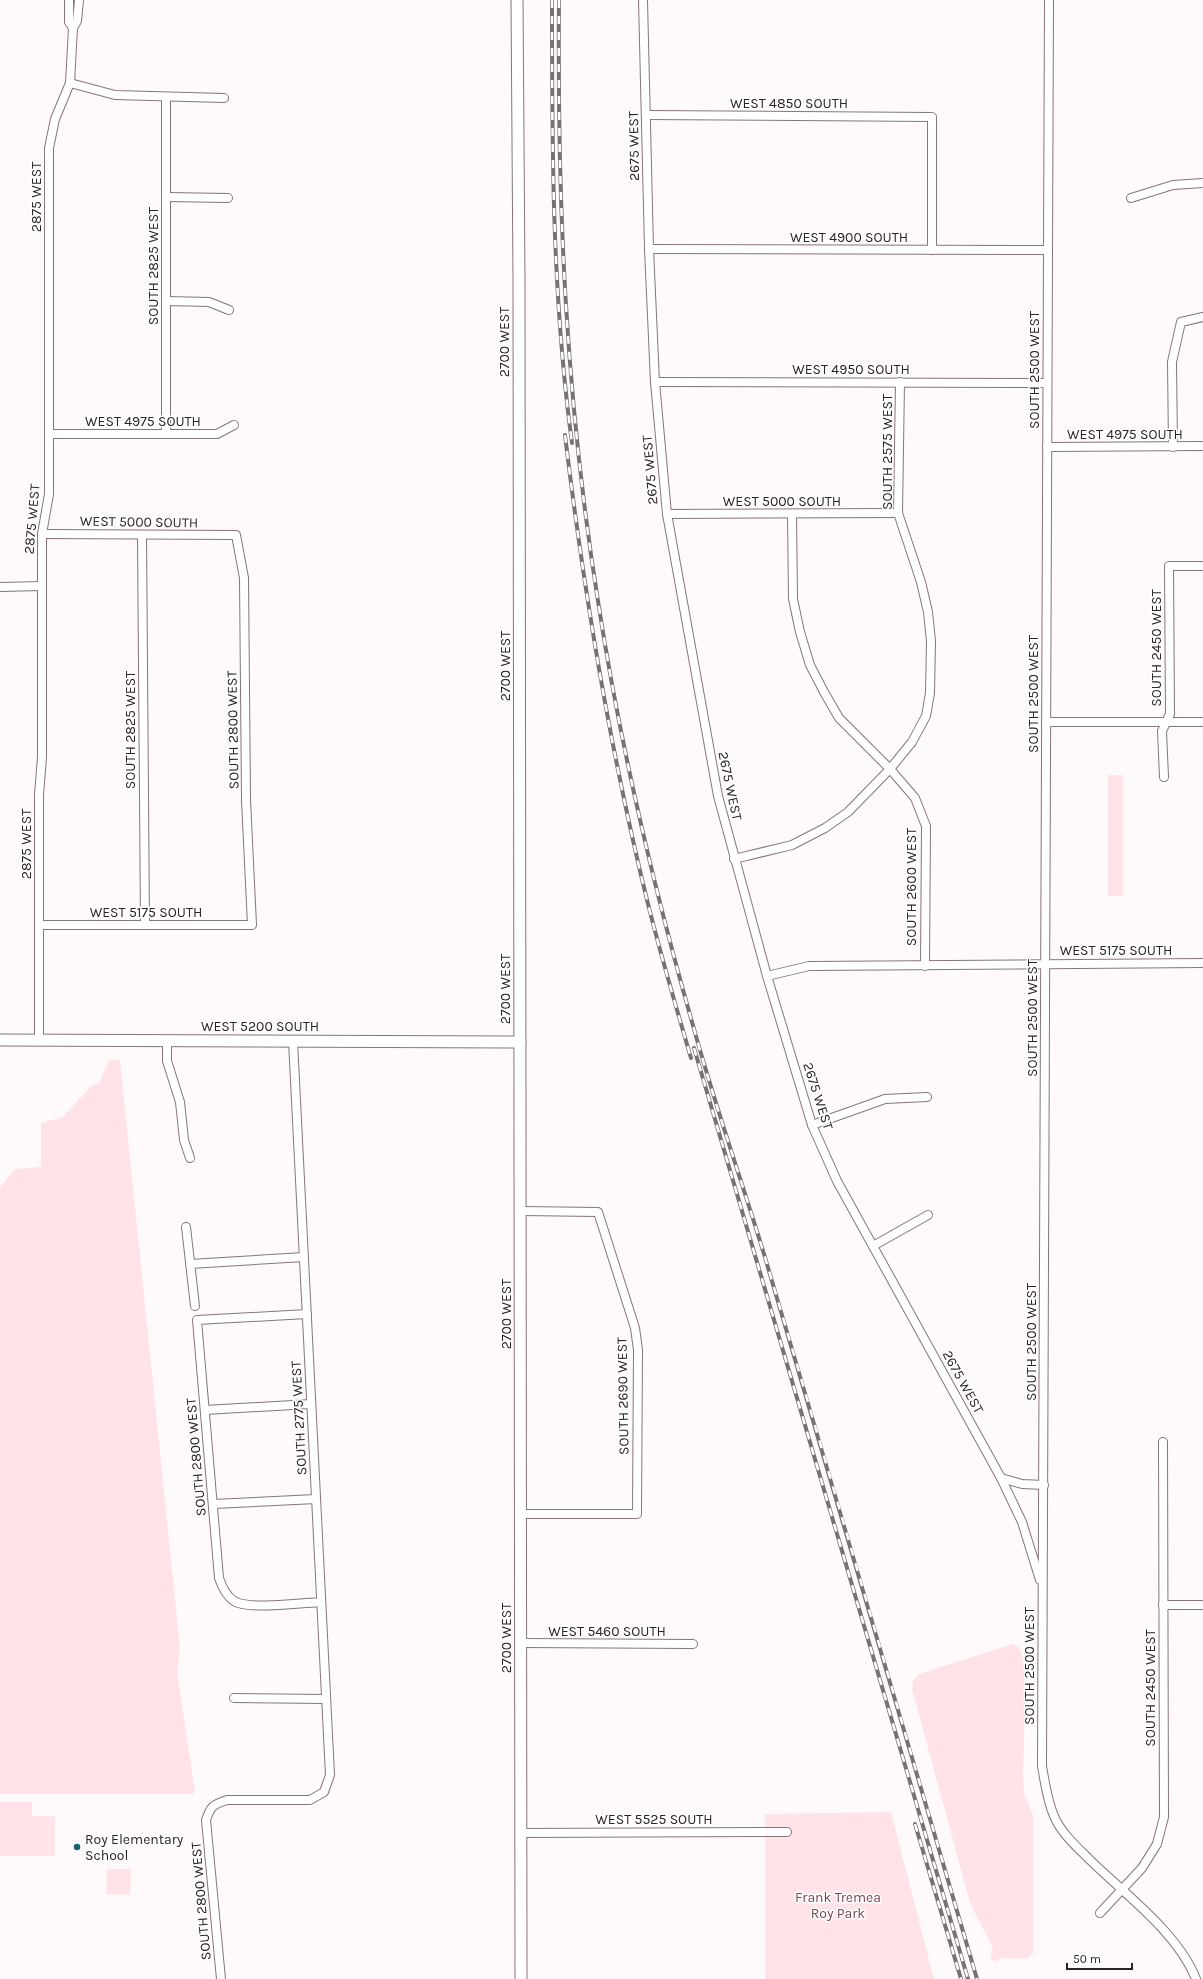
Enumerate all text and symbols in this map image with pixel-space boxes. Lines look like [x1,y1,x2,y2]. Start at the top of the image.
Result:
street label: WEST 4850 SOUTH [730,95,848,112]
street label: 2675 WEST [625,111,643,181]
street label: 2875 WEST [28,162,45,232]
street label: SOUTH 2825 WEST [145,207,162,325]
street label: WEST 4900 SOUTH [790,229,908,246]
street label: 2700 WEST [496,307,513,377]
street label: SOUTH 2500 WEST [1026,311,1043,429]
street label: WEST 4950 SOUTH [792,361,910,378]
street label: SOUTH 2575 WEST [879,394,896,510]
street label: WEST 4975 SOUTH [85,413,201,430]
street label: WEST 4975 SOUTH [1067,426,1183,443]
street label: 2675 WEST [638,434,662,506]
street label: 2875 WEST [20,483,44,555]
street label: WEST 5000 SOUTH [723,493,841,510]
street label: WEST 5000 SOUTH [80,512,198,532]
street label: SOUTH 2450 WEST [1148,589,1165,707]
street label: 2700 WEST [497,631,514,701]
street label: SOUTH 2500 WEST [1025,635,1042,753]
street label: SOUTH 2800 WEST [223,670,243,790]
street label: SOUTH 2825 WEST [122,671,139,789]
street label: 2675 WEST [714,750,746,822]
street label: 2875 WEST [18,809,35,879]
street label: SOUTH 2600 WEST [903,828,920,946]
street label: WEST 5175 SOUTH [90,904,202,921]
street label: WEST 5175 SOUTH [1060,942,1172,959]
street label: 2700 WEST [497,954,514,1024]
street label: SOUTH 2500 WEST [1024,959,1041,1077]
street label: WEST 5200 SOUTH [201,1018,319,1035]
street label: 2675 WEST [799,1060,837,1132]
street label: 2700 WEST [498,1279,515,1349]
street label: SOUTH 2500 WEST [1023,1283,1040,1401]
street label: SOUTH 2690 WEST [613,1337,633,1455]
street label: 2675 WEST [939,1347,987,1417]
street label: SOUTH 2775 WEST [288,1360,310,1476]
street label: SOUTH 2800 WEST [182,1397,210,1517]
street label: 2700 WEST [498,1603,515,1673]
street label: SOUTH 2500 WEST [1021,1607,1038,1725]
street label: WEST 5460 SOUTH [548,1623,666,1640]
street label: SOUTH 2450 WEST [1142,1629,1159,1747]
street label: WEST 5525 SOUTH [595,1811,713,1828]
place label: Roy Elementary School [85,1831,184,1864]
street label: SOUTH 2800 WEST [187,1841,215,1961]
marker: Roy Elementary School [72,1842,82,1852]
park label: Frank Tremea Roy Park [795,1889,881,1922]
scale bar [1067,1945,1132,1971]
text: 50 m [1073,1952,1101,1966]

